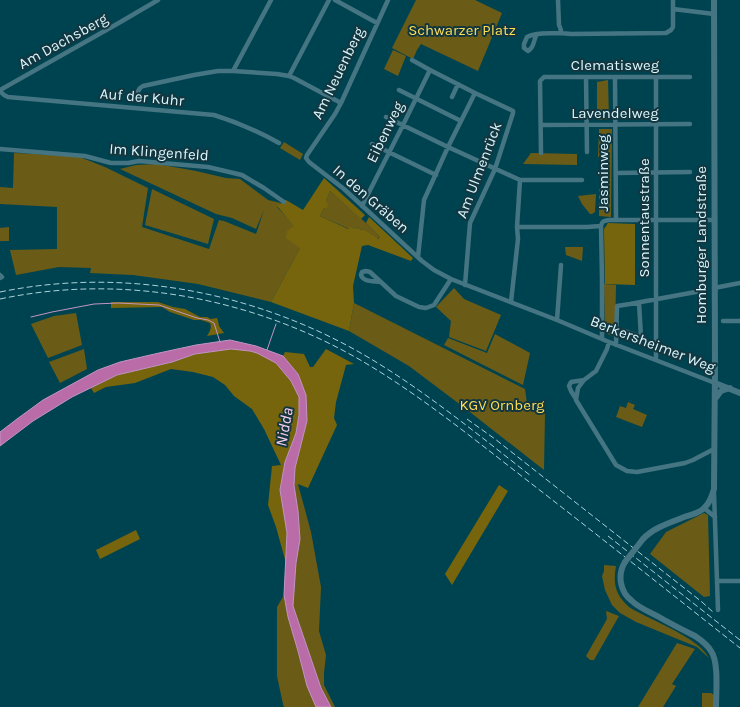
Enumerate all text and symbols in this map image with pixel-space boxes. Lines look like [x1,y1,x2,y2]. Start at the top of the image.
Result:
street label: Am Dachsberg [15,9,111,73]
park label: Schwarzer Platz [408,21,516,39]
street label: Am Neuenberg [308,24,368,122]
street label: Clematisweg [571,56,660,74]
street label: Auf der Kuhr [99,84,186,110]
street label: Eibenweg [363,98,408,165]
street label: Lavendelweg [571,104,659,122]
street label: Am Ulmenrück [452,119,506,221]
street label: Jasminweg [594,134,612,211]
street label: Im Klingenfeld [109,140,209,164]
street label: Sonnentaustraße [635,158,653,278]
street label: In den Gräben [329,161,413,237]
street label: Homburger Landstraße [692,166,710,324]
street label: Berkersheimer Weg [588,312,719,376]
park label: KGV Ornberg [459,396,545,414]
water label: Nidda [271,406,297,448]

